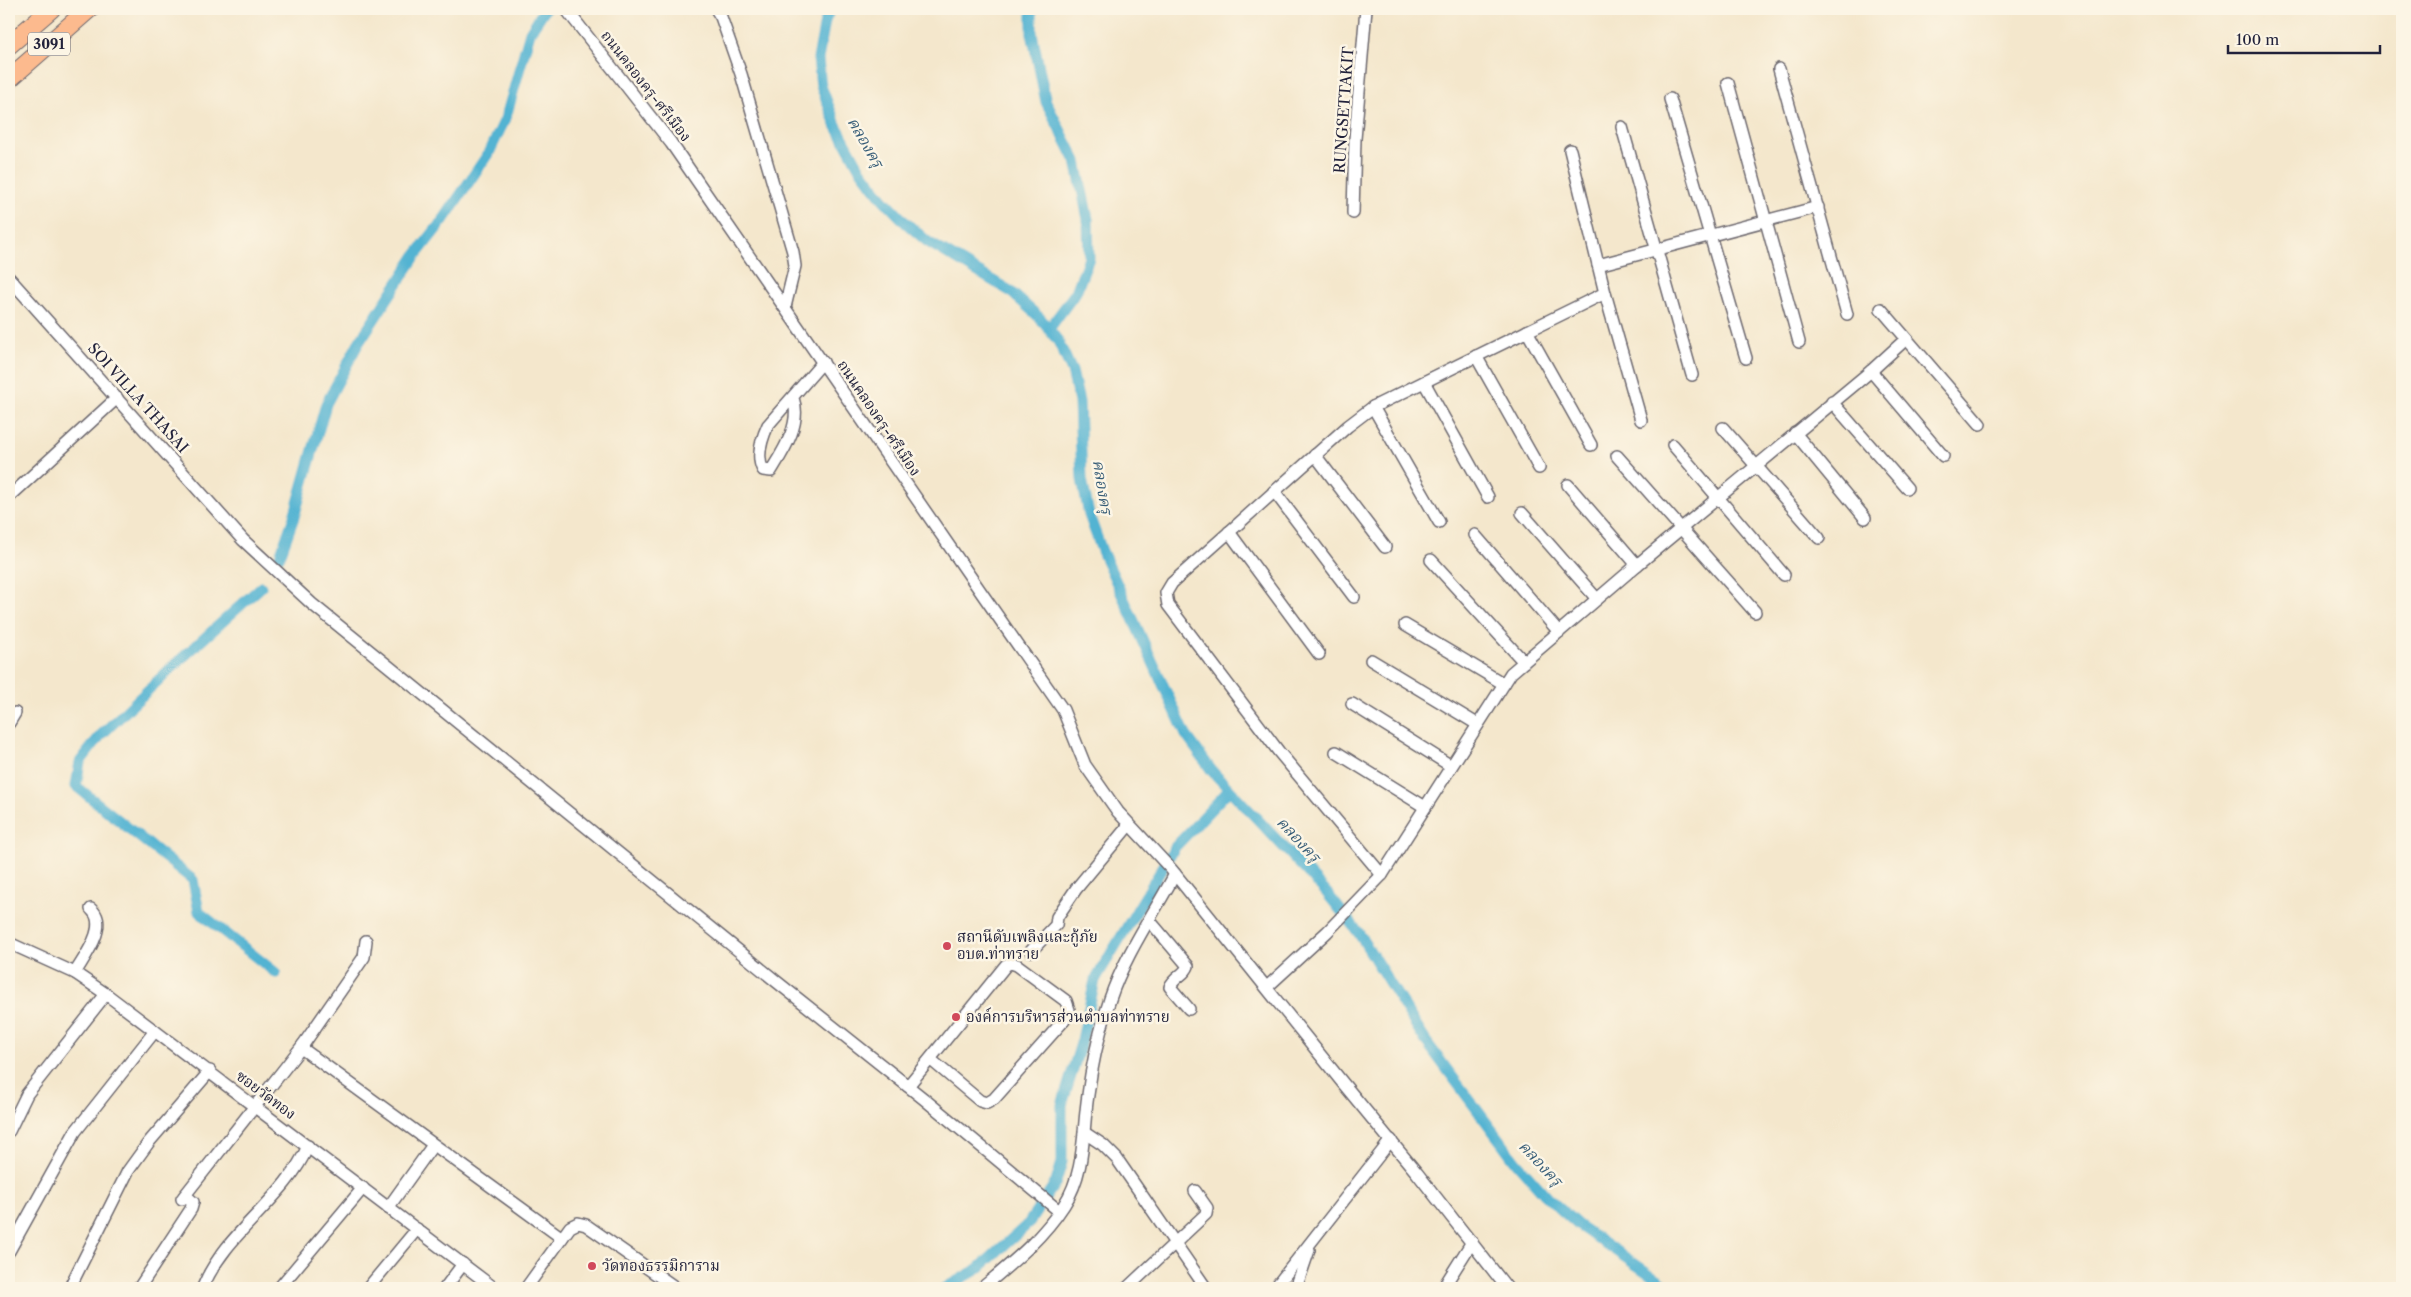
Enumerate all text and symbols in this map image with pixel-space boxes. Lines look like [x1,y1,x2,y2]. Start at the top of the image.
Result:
scale bar [2228,22,2381,54]
street label: ถนนคลองครุ-ศรีเมือง [596,26,696,146]
text: 100 m [2236,30,2279,49]
road number: 3091 [28,33,70,56]
street label: RUNGSETTAKIT [1330,45,1357,174]
water label: คลองครุ [843,113,889,173]
street label: SOI VILLA THASAI [84,339,193,457]
street label: ถนนคลองครุ-ศรีเมือง [832,356,925,480]
water label: คลองครุ [1088,458,1118,518]
water label: คลองครุ [1272,812,1327,868]
place label: สถานีดับเพลิงและกู้ภัย อบต.ท่าทราย [957,927,1098,963]
marker: สถานีดับเพลิงและกู้ภัย อบต.ท่าทราย [941,940,953,952]
place label: องค์การบริหารส่วนตำบลท่าทราย [966,1007,1170,1026]
marker: องค์การบริหารส่วนตำบลท่าทราย [950,1011,962,1023]
street label: ซอยวัดทอง [233,1066,300,1123]
water label: คลองครุ [1514,1136,1569,1192]
place label: วัดทองธรรมิการาม [602,1256,720,1275]
marker: วัดทองธรรมิการาม [586,1260,598,1272]

